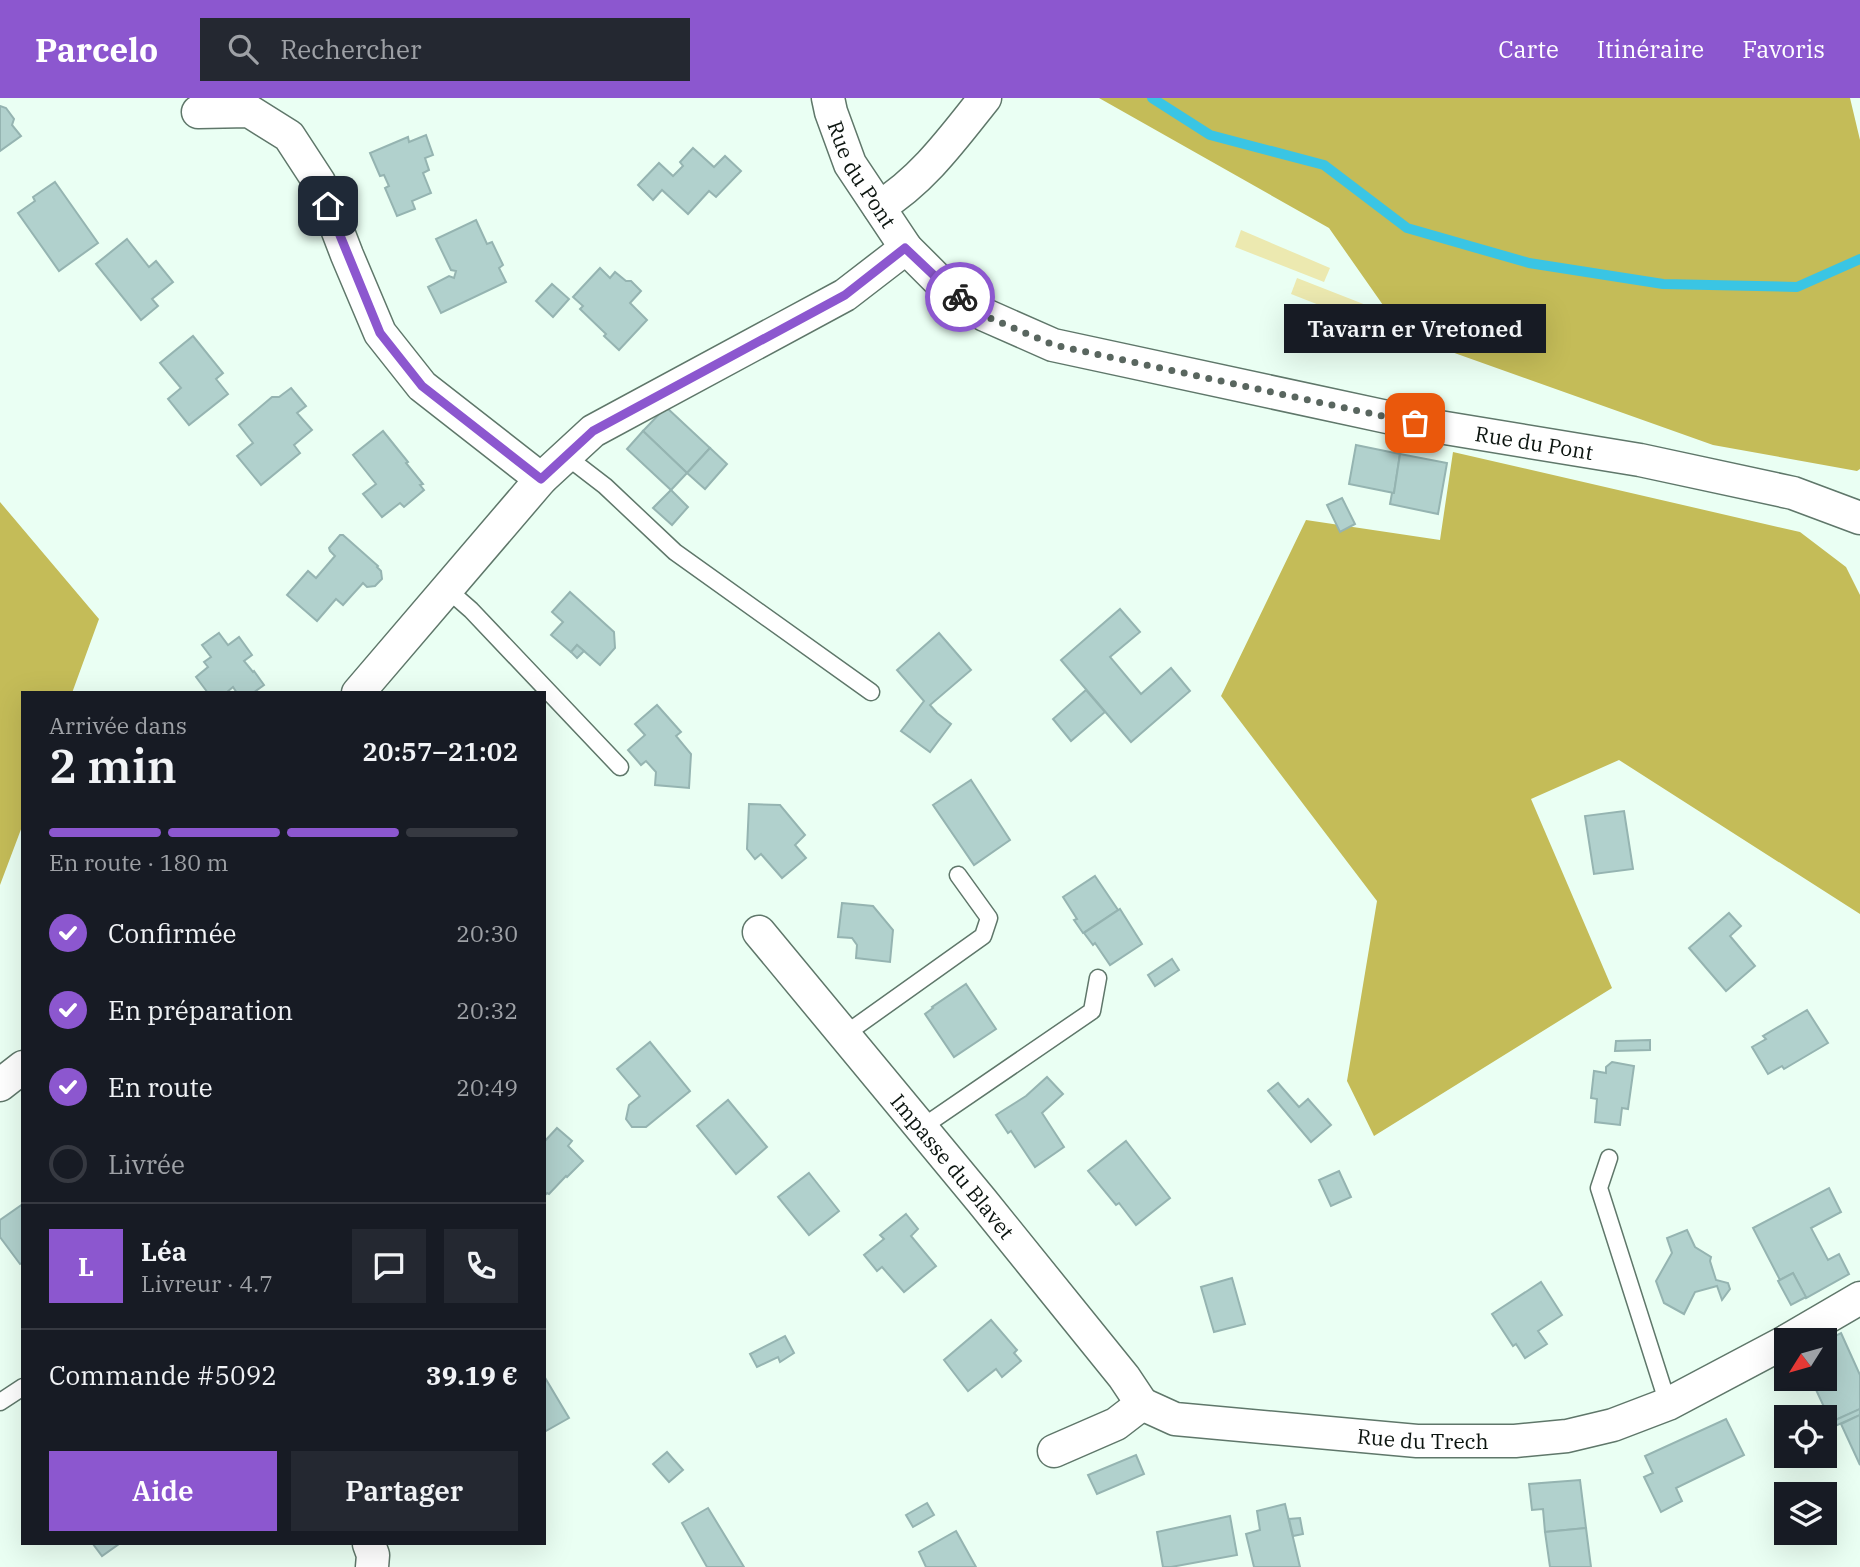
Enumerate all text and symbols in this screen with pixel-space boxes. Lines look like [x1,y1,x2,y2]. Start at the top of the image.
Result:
search box [200,18,690,81]
text: Parcelo [35,28,158,71]
icon: search [224,30,262,68]
text: Rechercher [280,32,421,66]
text: Carte [1498,33,1559,65]
text: Itinéraire [1597,33,1704,65]
text: Favoris [1742,33,1825,65]
street label: Rue du Pont [821,117,903,233]
pin [298,176,358,236]
icon: home [309,187,347,225]
courier [925,262,995,332]
icon: bike [941,278,979,316]
callout: Tavarn er Vretoned [1284,304,1546,353]
text: Tavarn er Vretoned [1307,313,1523,343]
pin [1385,393,1445,453]
icon: bag [1396,404,1434,442]
street label: Rue du Pont [1473,419,1595,466]
text: Arrivée dans [49,710,187,740]
text: 20:57–21:02 [362,734,518,768]
text: 2 min [49,736,177,796]
text: En route · 180 m [49,847,228,877]
icon: check [49,914,87,952]
text: Confirmée [108,916,237,950]
text: 20:30 [456,918,518,948]
icon: check [49,991,87,1029]
text: En préparation [108,993,293,1027]
text: 20:32 [456,995,518,1025]
icon: check [49,1068,87,1106]
text: En route [108,1070,213,1104]
text: 20:49 [456,1072,518,1102]
street label: Impasse du Blavet [885,1088,1021,1245]
text: Livrée [108,1147,185,1181]
button: chat [352,1229,426,1303]
button: phone [444,1229,518,1303]
text: Léa [141,1234,187,1268]
text: L [78,1249,94,1283]
text: Livreur · 4.7 [141,1268,273,1298]
north arrow [1774,1328,1838,1391]
map controls [1774,1328,1837,1545]
text: Commande #5092 [49,1358,277,1392]
text: 39.19 € [426,1358,518,1392]
button: locate [1774,1405,1837,1468]
street label: Rue du Trech [1356,1422,1489,1455]
button: Aide [49,1451,277,1531]
button: Partager [291,1451,518,1531]
button: layers [1774,1482,1837,1545]

